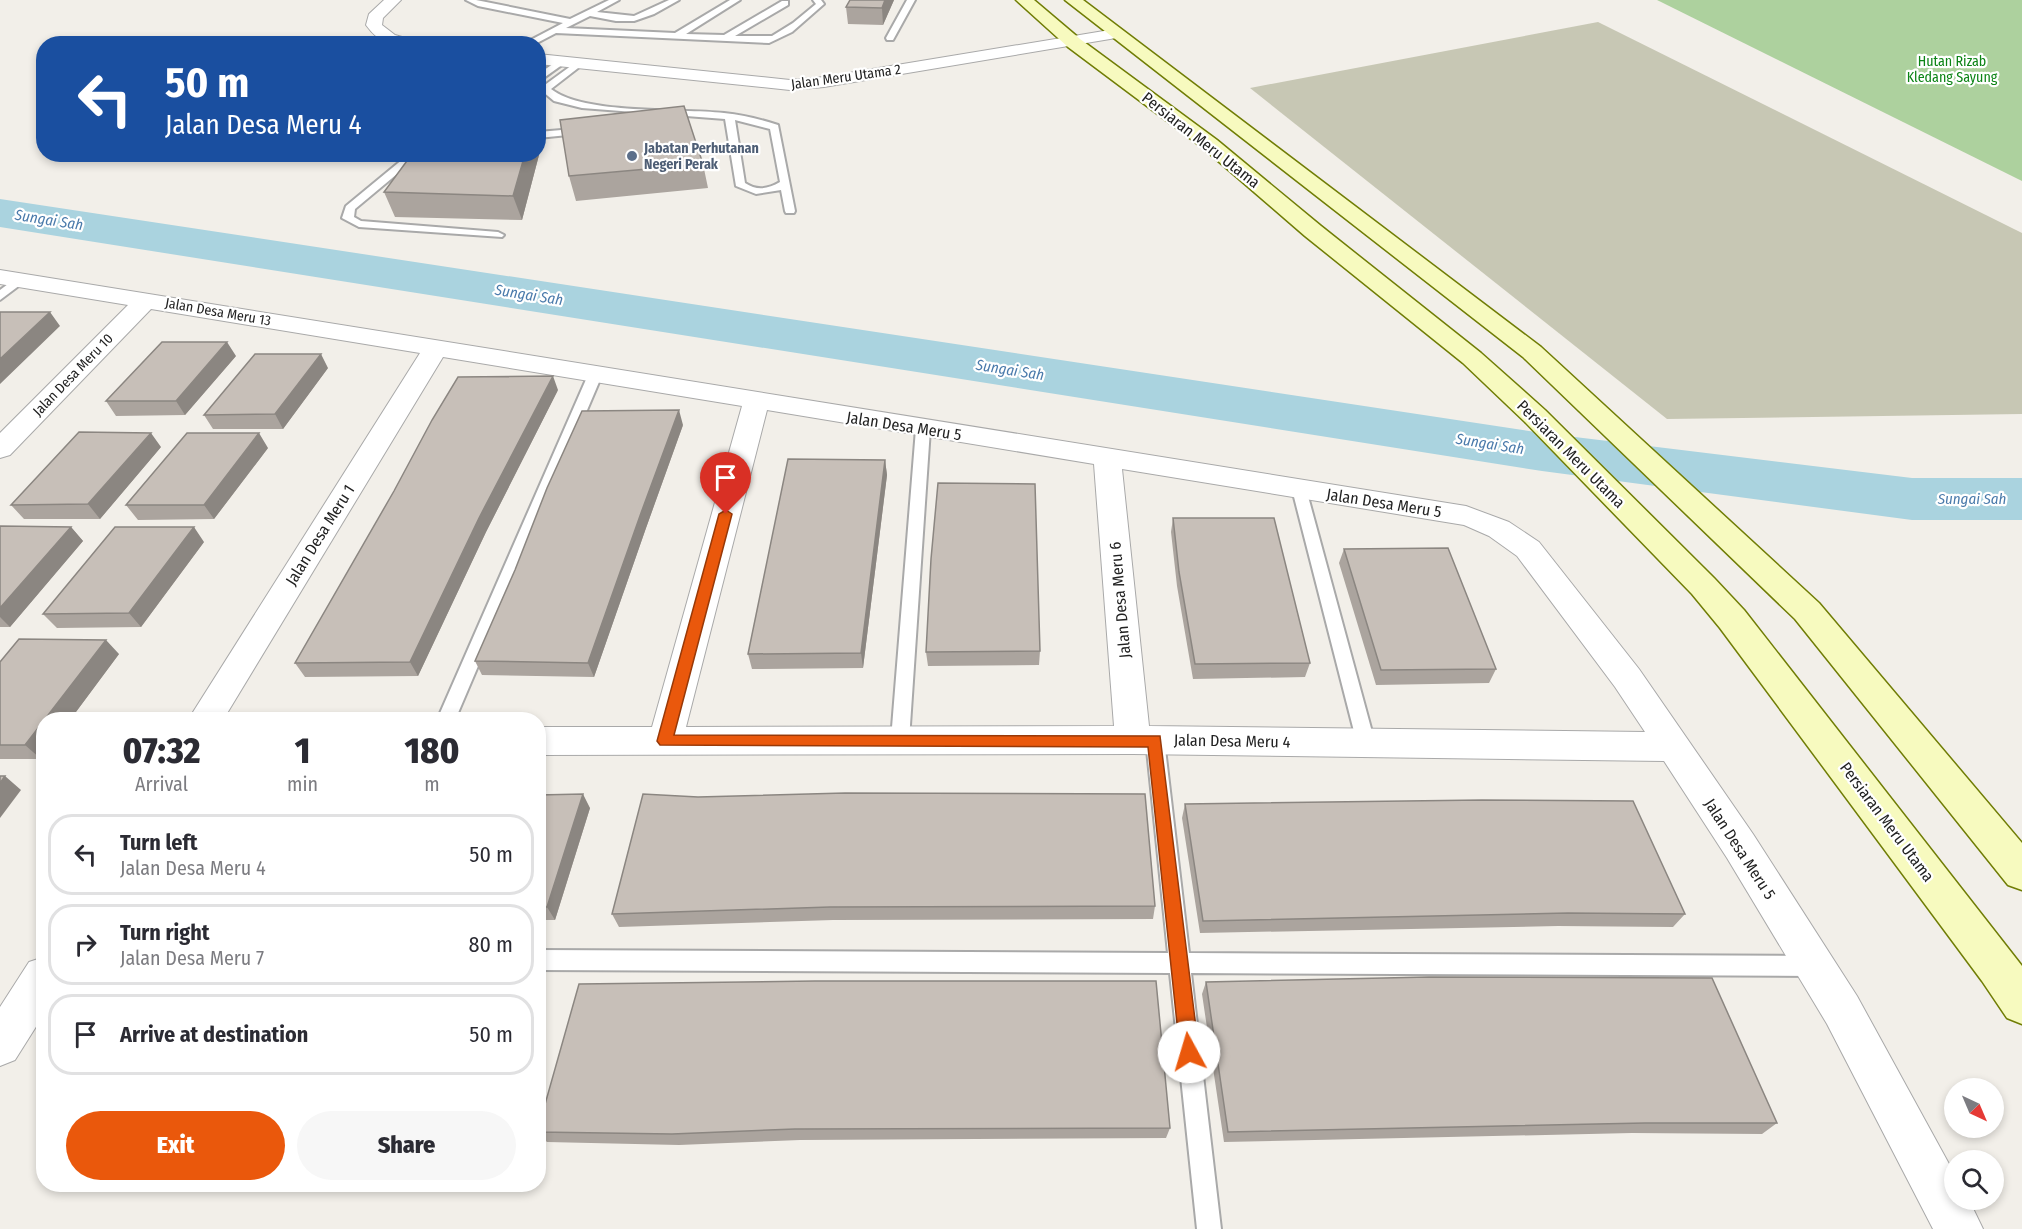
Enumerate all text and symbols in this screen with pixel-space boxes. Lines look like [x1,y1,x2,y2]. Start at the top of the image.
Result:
park label: Hutan Rizab Kledang Sayung [1907,53,1998,86]
text: 50 m [165,58,249,108]
icon: left [66,60,144,138]
street label: Jalan Meru Utama 2 [790,61,902,93]
street label: Persiaran Meru Utama [1138,88,1264,192]
text: Jalan Desa Meru 4 [165,109,362,141]
place label: Jabatan Perhutanan Negeri Perak [643,140,759,173]
marker: Jabatan Perhutanan Negeri Perak [625,149,639,163]
water label: Sungai Sah [13,206,84,234]
water label: Sungai Sah [493,281,564,309]
street label: Jalan Desa Meru 13 [164,294,272,330]
street label: Jalan Desa Meru 10 [29,330,117,420]
water label: Sungai Sah [974,356,1045,384]
street label: Persiaran Meru Utama [1513,396,1629,512]
street label: Jalan Desa Meru 5 [845,408,963,444]
water label: Sungai Sah [1454,430,1525,458]
pin [700,452,751,514]
icon: arrive [709,461,742,494]
street label: Jalan Desa Meru 1 [281,481,359,589]
street label: Jalan Desa Meru 5 [1325,485,1443,521]
water label: Sungai Sah [1937,490,2006,508]
street label: Jalan Desa Meru 6 [1105,541,1135,659]
text: 07:32 [123,729,200,773]
text: 1 [295,729,310,773]
text: 180 [405,729,459,773]
street label: Jalan Desa Meru 4 [1174,730,1291,752]
street label: Persiaran Meru Utama [1836,759,1938,886]
text: Arrival [135,772,188,796]
text: min [287,772,318,796]
text: m [424,772,440,796]
street label: Jalan Desa Meru 5 [1700,795,1780,903]
text: Turn left [120,829,198,856]
icon: left [69,838,102,871]
text: 50 m [469,841,513,868]
text: Jalan Desa Meru 4 [120,856,266,880]
text: Turn right [120,919,209,946]
icon: right [69,928,102,961]
text: 80 m [468,931,513,958]
text: Jalan Desa Meru 7 [120,946,264,970]
icon: arrive [69,1018,102,1051]
position arrow [1157,1020,1221,1084]
text: Arrive at destination [120,1021,308,1048]
text: 50 m [469,1021,513,1048]
north arrow [1944,1078,2004,1138]
map controls [1944,1078,2004,1210]
button: Exit [66,1111,285,1180]
button: Share [297,1111,516,1180]
button: search [1944,1150,2004,1210]

